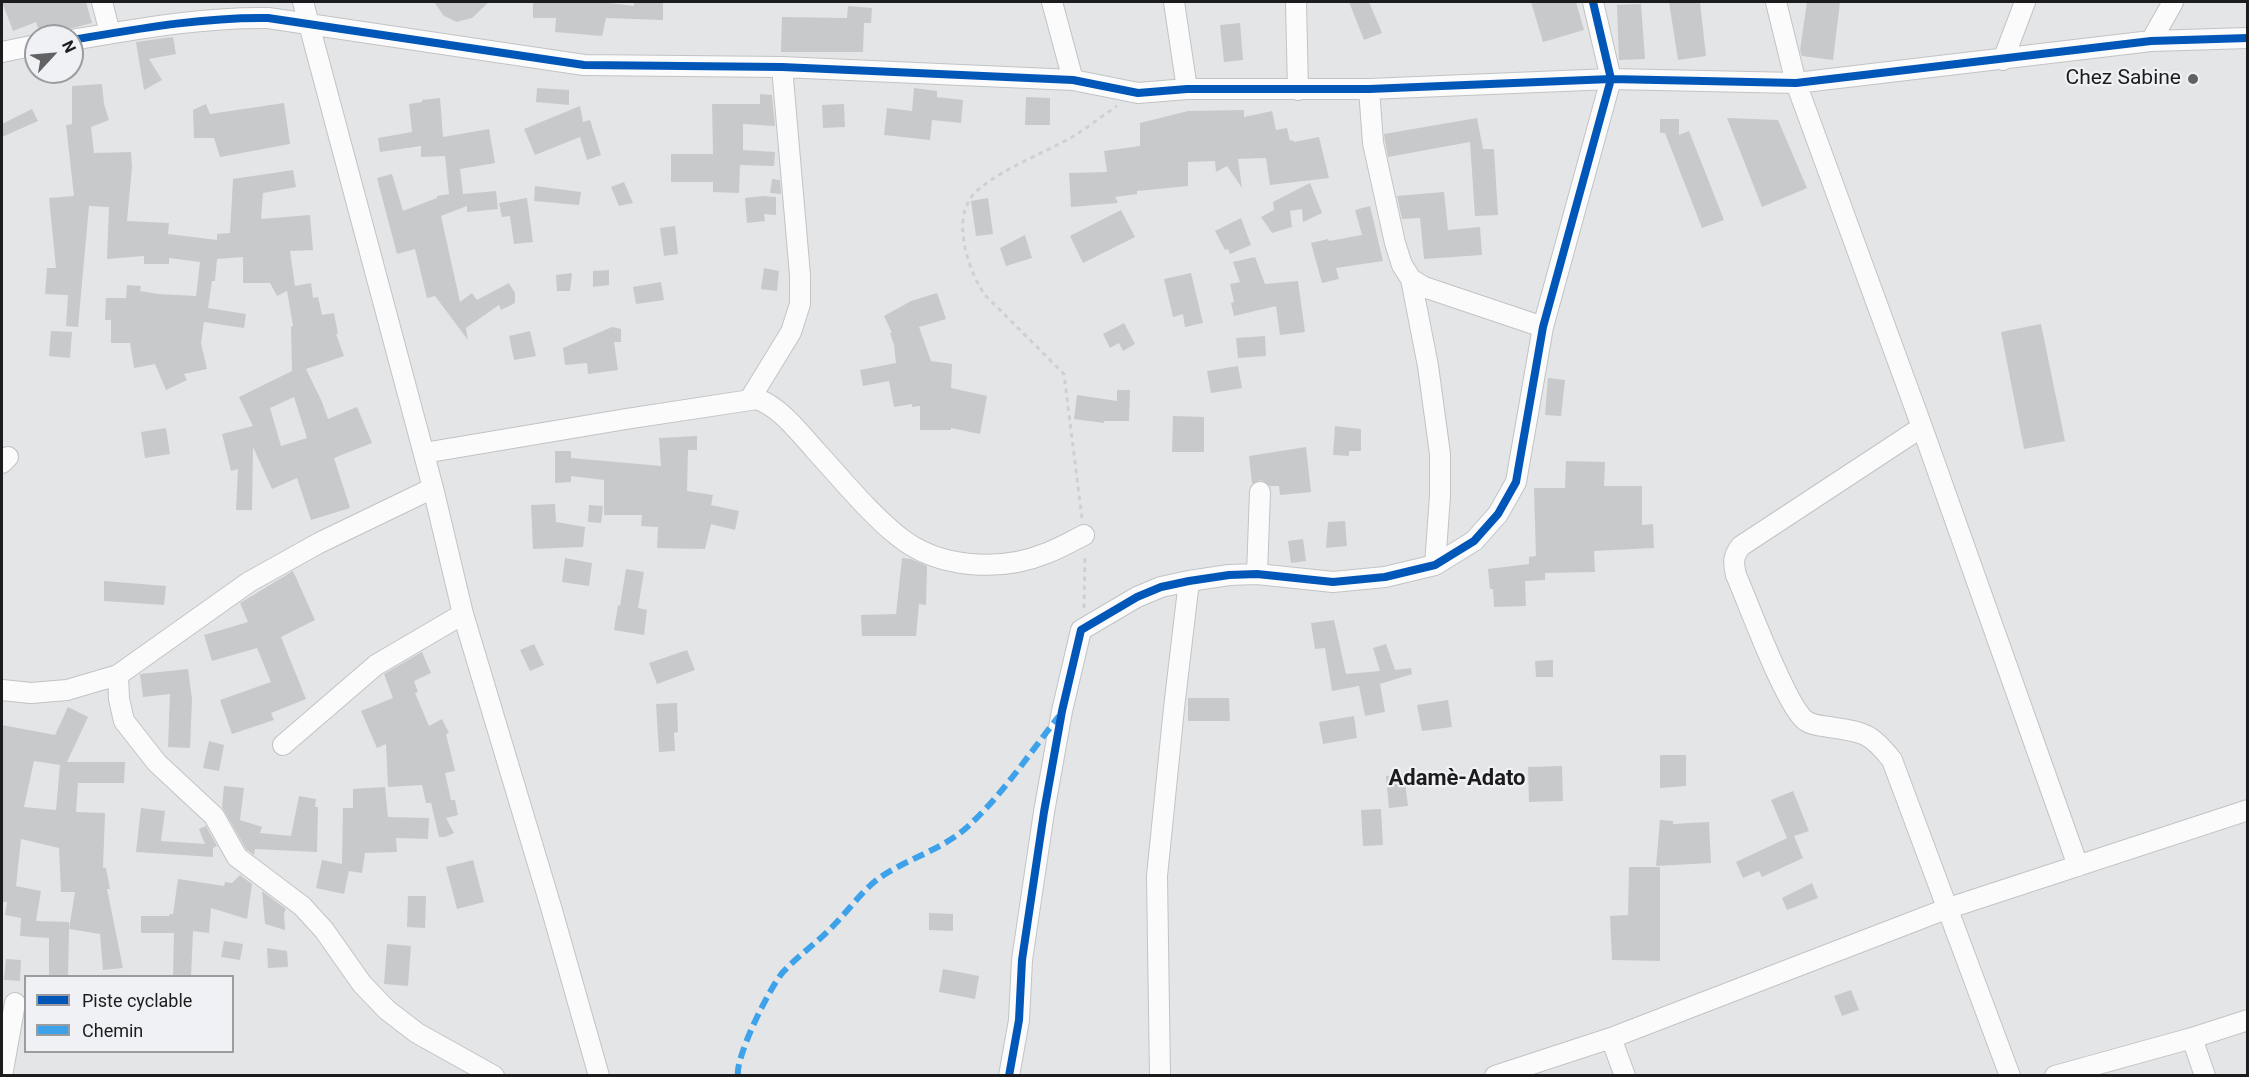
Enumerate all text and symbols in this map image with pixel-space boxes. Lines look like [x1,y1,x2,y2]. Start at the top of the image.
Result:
north arrow [24,24,84,84]
text: N [58,38,80,56]
place label: Chez Sabine [2065,66,2181,92]
marker: Chez Sabine [2186,72,2200,86]
district label: Adamè-Adato [1388,766,1526,792]
legend [24,975,234,1053]
text: Piste cyclable [82,990,192,1011]
text: Chemin [82,1020,143,1041]

